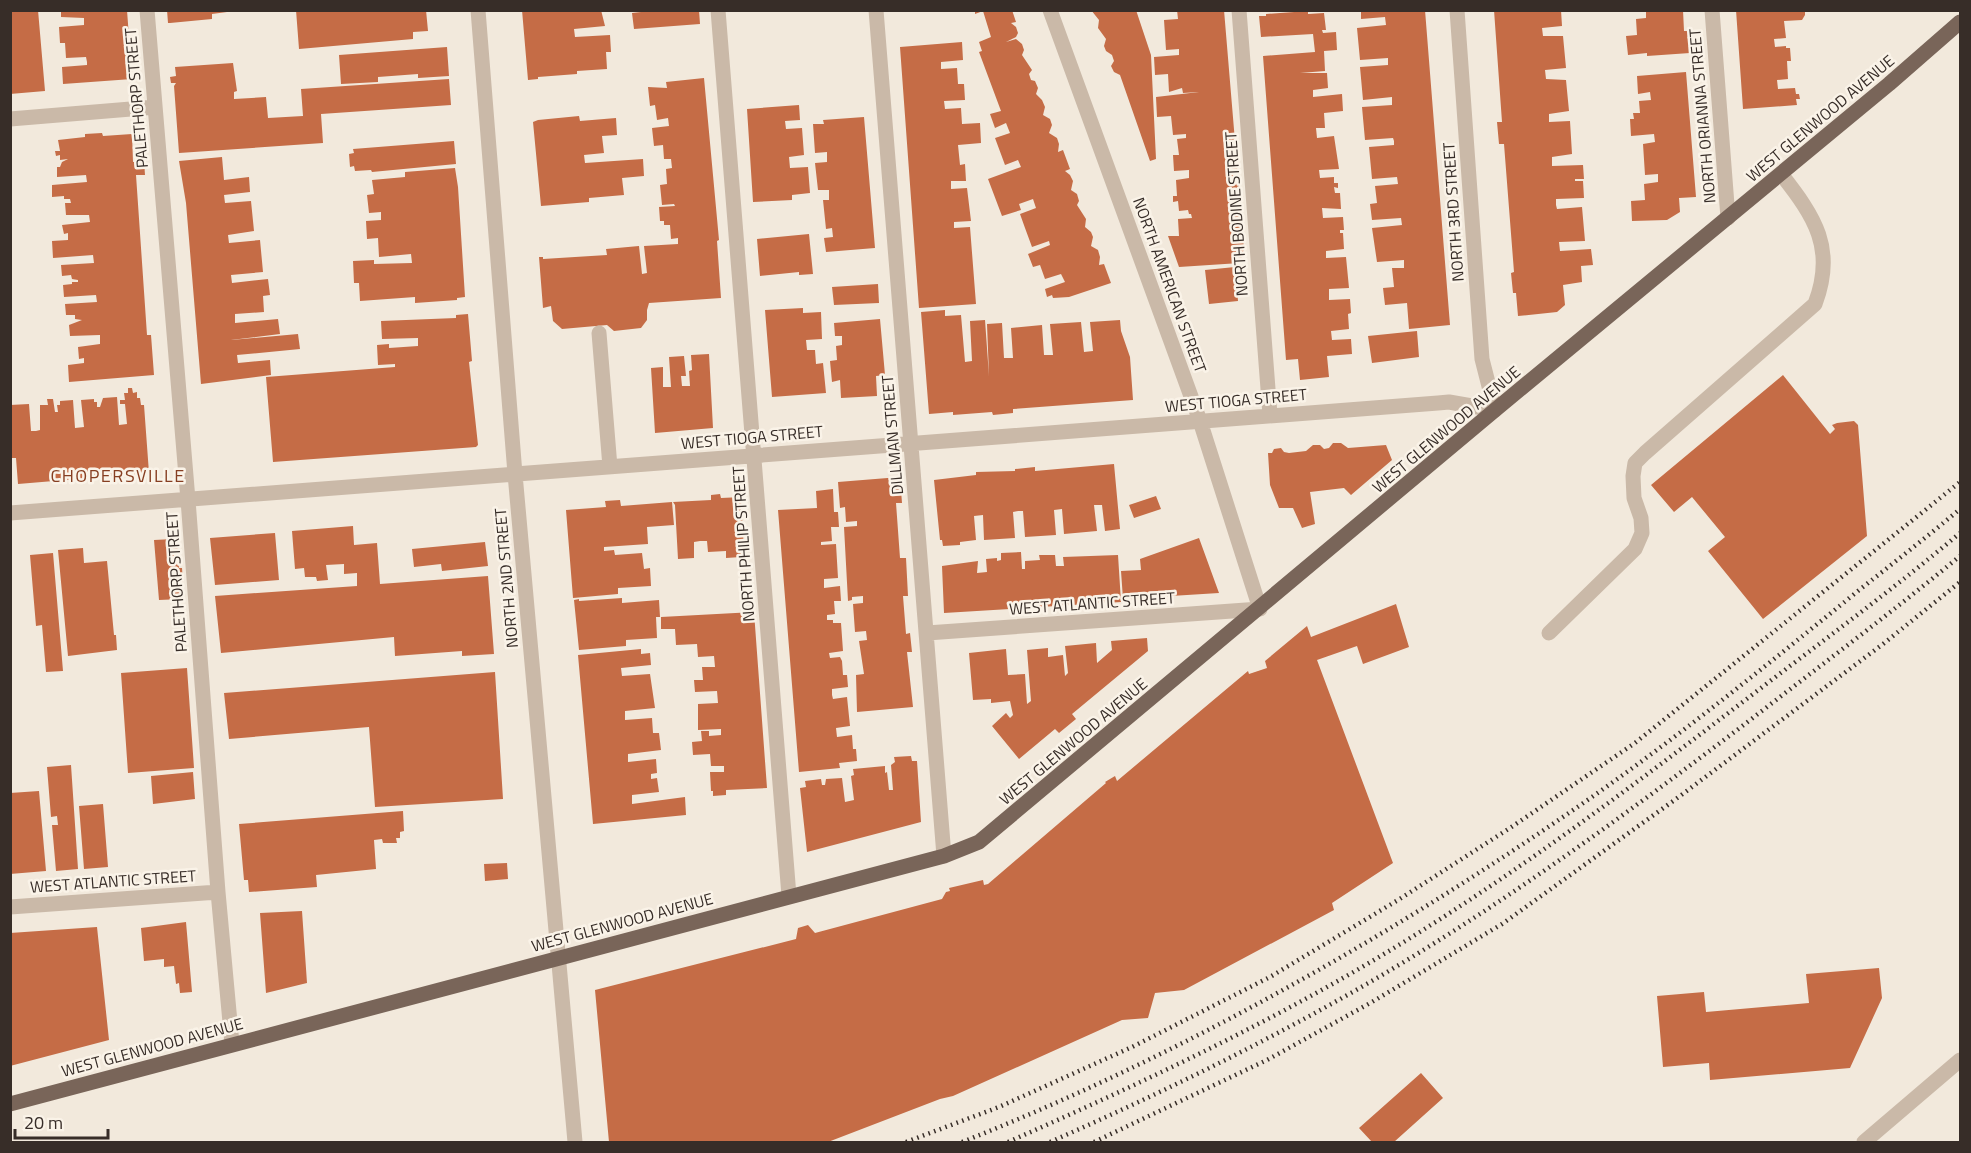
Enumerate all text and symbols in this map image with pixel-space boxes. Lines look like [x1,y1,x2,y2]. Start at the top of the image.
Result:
street label: PALETHORP STREET [118,26,154,169]
street label: NORTH ORIANNA STREET [1682,27,1722,204]
street label: WEST GLENWOOD AVENUE [1741,49,1899,187]
street label: NORTH BODINE STREET [1218,130,1254,297]
street label: NORTH 3RD STREET [1436,141,1470,282]
street label: NORTH AMERICAN STREET [1127,194,1213,377]
street label: WEST GLENWOOD AVENUE [1367,360,1525,498]
street label: DILLMAN STREET [875,374,909,496]
street label: WEST TIOGA STREET [1164,382,1309,418]
street label: WEST TIOGA STREET [680,419,825,455]
district label: CHOPERSVILLE [50,462,186,489]
street label: NORTH PHILIP STREET [726,465,760,622]
street label: NORTH 2ND STREET [488,506,524,649]
street label: PALETHORP STREET [159,510,193,653]
street label: WEST ATLANTIC STREET [1008,585,1176,621]
street label: WEST GLENWOOD AVENUE [994,672,1152,810]
street label: WEST ATLANTIC STREET [29,863,197,899]
street label: WEST GLENWOOD AVENUE [529,886,716,958]
street label: WEST GLENWOOD AVENUE [59,1011,246,1083]
scale bar [15,1102,108,1140]
text: 20 m [24,1109,63,1136]

